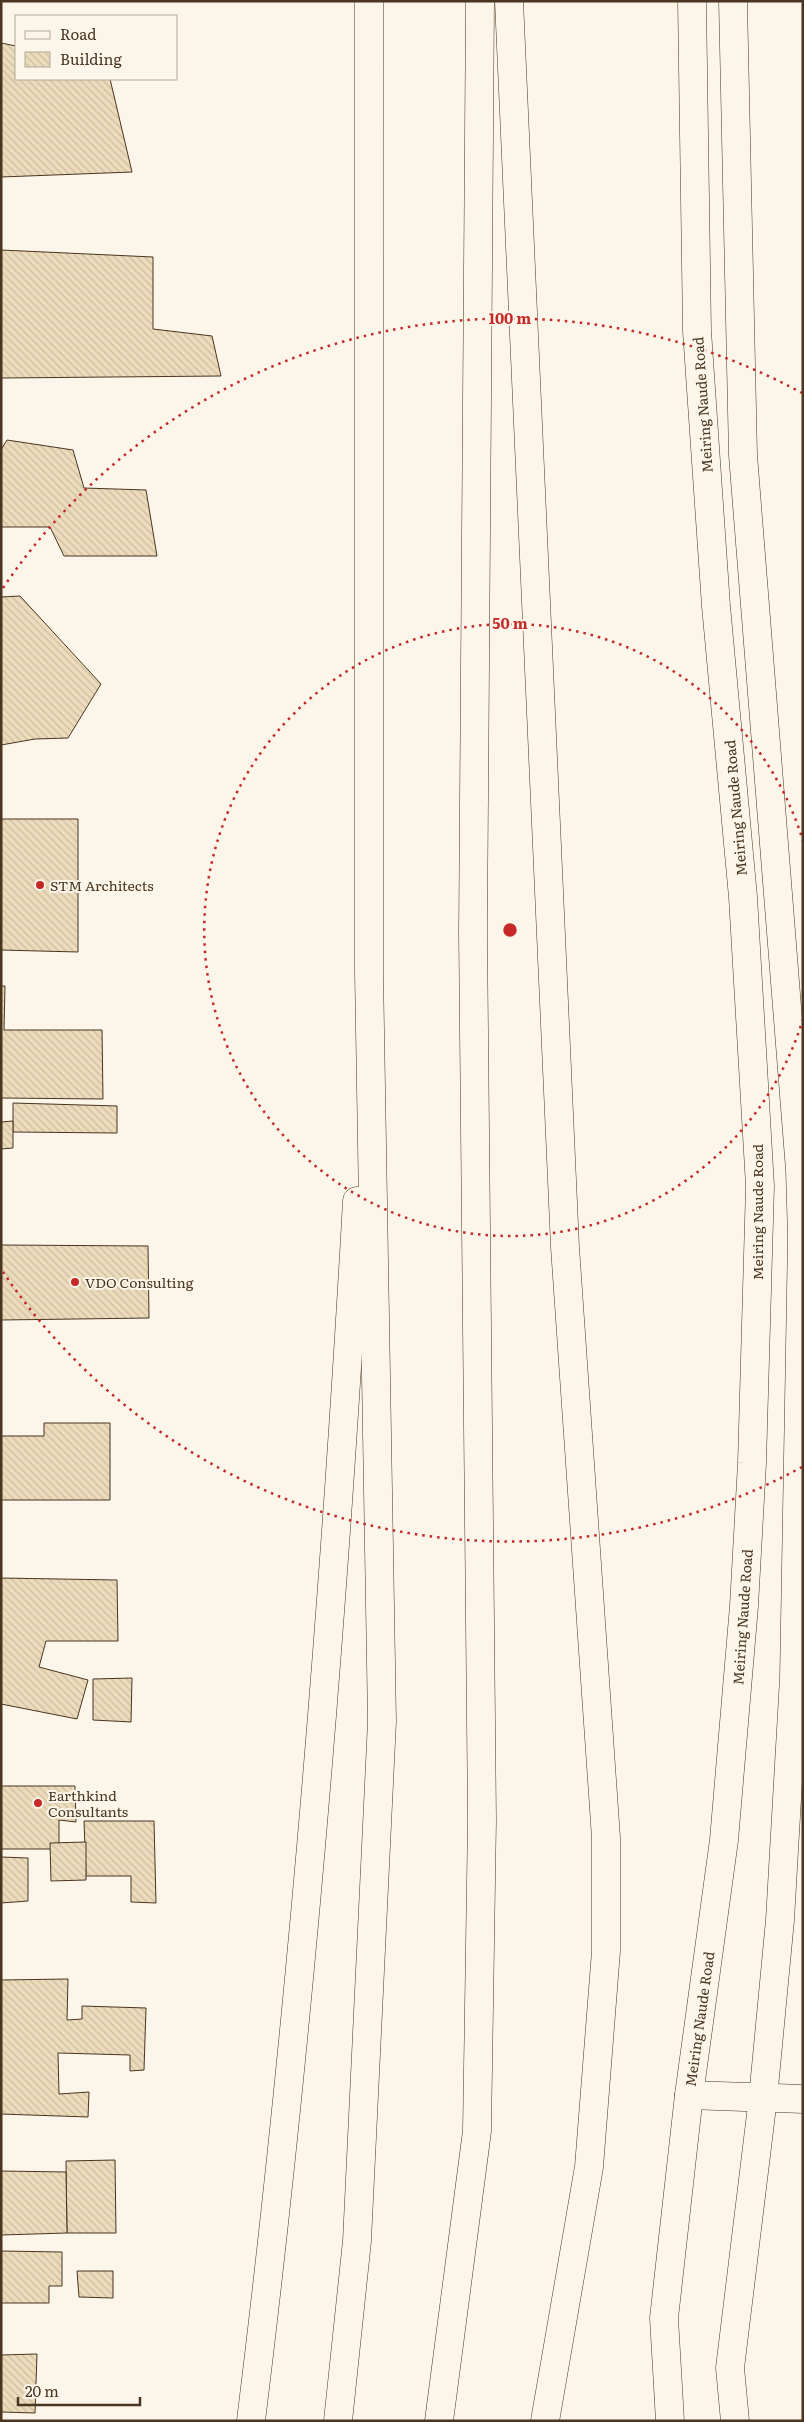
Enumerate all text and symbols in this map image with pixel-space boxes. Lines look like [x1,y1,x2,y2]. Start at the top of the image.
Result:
legend [15,15,178,80]
text: Road [60,22,96,45]
text: Building [60,47,122,70]
text: 100 m [489,306,531,329]
street label: Meiring Naude Road [687,336,717,474]
text: 50 m [492,611,528,634]
street label: Meiring Naude Road [719,739,751,877]
place label: STM Architects [50,875,154,895]
marker: STM Architects [34,879,46,891]
centre of rings [501,921,519,939]
street label: Meiring Naude Road [747,1143,767,1280]
place label: VDO Consulting [85,1272,194,1292]
marker: VDO Consulting [69,1276,81,1288]
street label: Meiring Naude Road [727,1548,757,1686]
place label: Earthkind Consultants [48,1785,128,1821]
marker: Earthkind Consultants [32,1797,44,1809]
street label: Meiring Naude Road [680,1950,718,2088]
scale bar [18,2374,140,2406]
text: 20 m [25,2379,59,2402]

